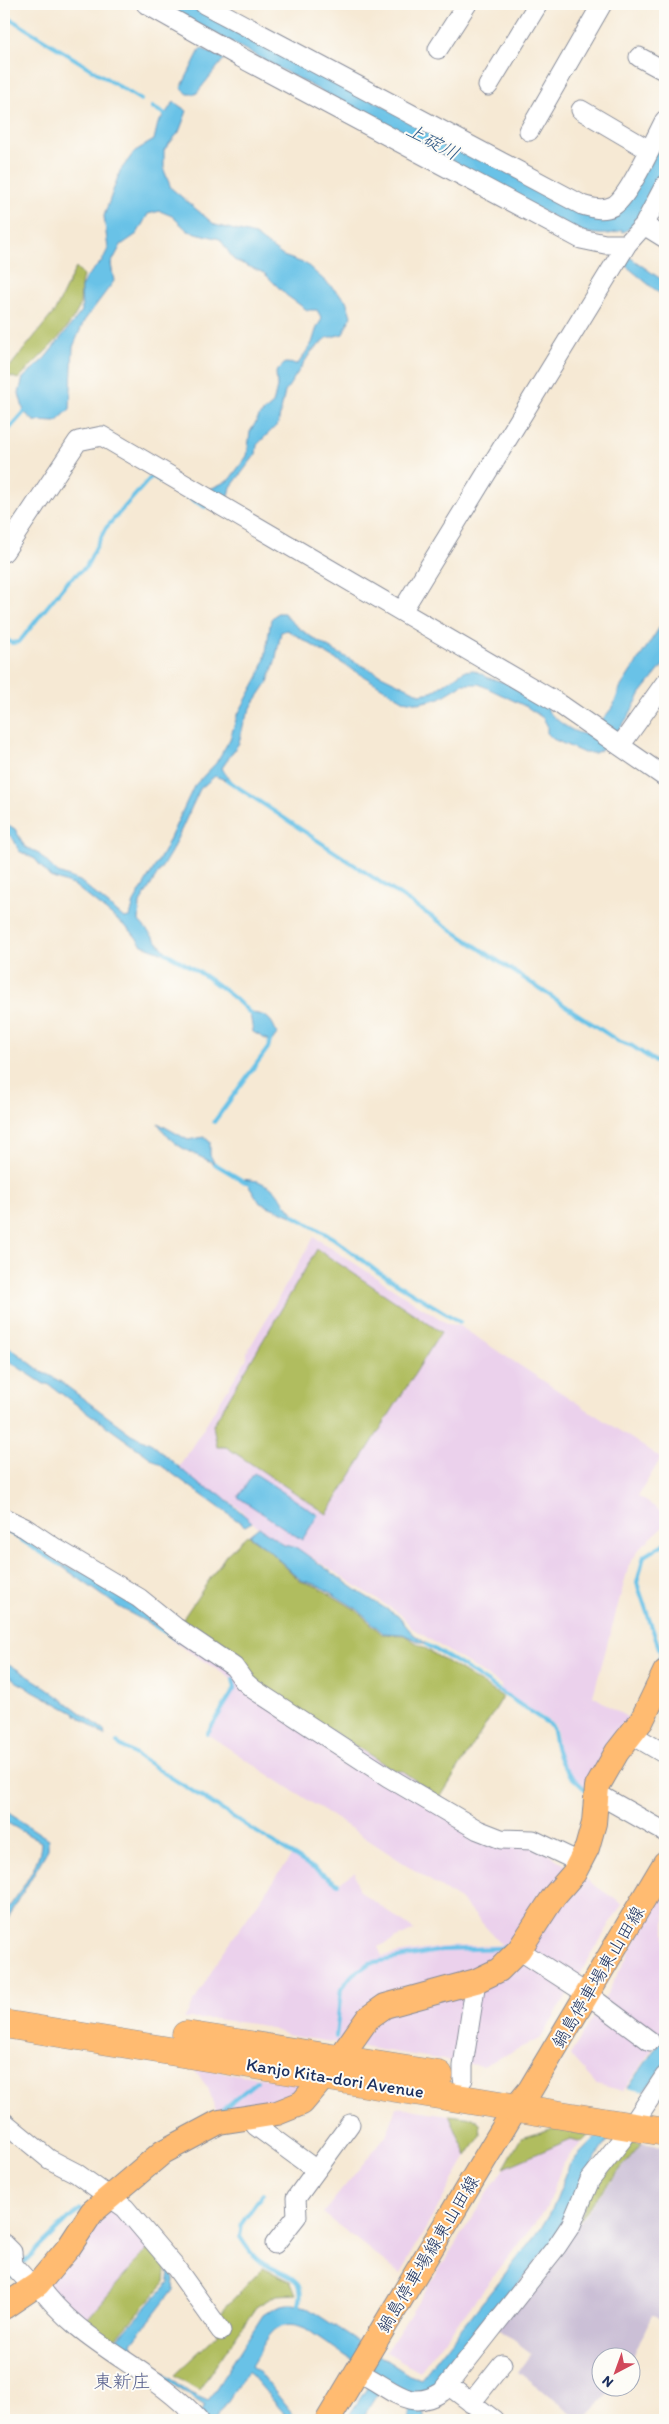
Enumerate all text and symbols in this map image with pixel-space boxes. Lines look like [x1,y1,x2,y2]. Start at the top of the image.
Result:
water label: 上碇川 [402,118,463,165]
street label: 鍋島停車場東山田線 [547,1902,649,2052]
street label: Kanjo Kita-dori Avenue [245,2053,425,2103]
street label: 鍋島停車場線東山田線 [372,2171,484,2337]
north arrow [592,2346,642,2396]
district label: 東新庄 [93,2370,151,2393]
text: N [599,2372,617,2391]

